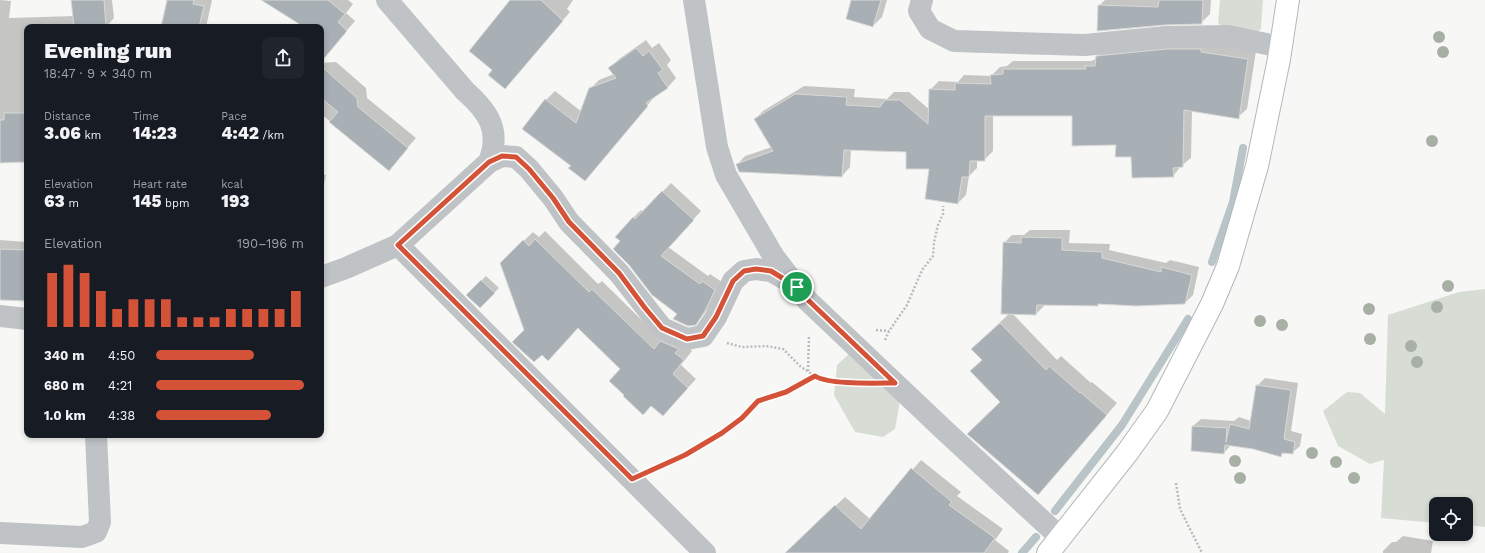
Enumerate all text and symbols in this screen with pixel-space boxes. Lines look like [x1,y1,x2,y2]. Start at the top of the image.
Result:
button: share [262,37,304,79]
text: Evening run [44,38,172,63]
text: 18:47 · 9 × 340 m [44,66,152,81]
text: Distance [44,110,91,123]
text: Time [133,110,159,123]
text: Pace [221,110,247,123]
text: 3.06 [44,123,81,143]
text: 14:23 [133,123,177,143]
text: 4:42 [221,123,259,143]
text: km [81,129,101,142]
text: /km [259,129,284,142]
text: Elevation [44,178,93,191]
text: Heart rate [133,178,187,191]
text: kcal [221,178,243,191]
text: 63 [44,191,65,211]
text: 145 [133,191,161,211]
text: 193 [221,191,249,211]
text: m [65,197,79,210]
text: bpm [161,197,189,210]
text: Elevation [44,236,102,251]
text: 190–196 m [237,236,304,251]
pin [780,270,814,304]
icon: arrive [786,276,808,298]
text: 340 m [44,348,84,363]
text: 4:50 [108,348,135,363]
text: 680 m [44,378,84,393]
text: 4:21 [108,378,132,393]
text: 1.0 km [44,408,86,423]
text: 4:38 [108,408,135,423]
map controls [1429,497,1473,541]
button: locate [1429,497,1473,541]

